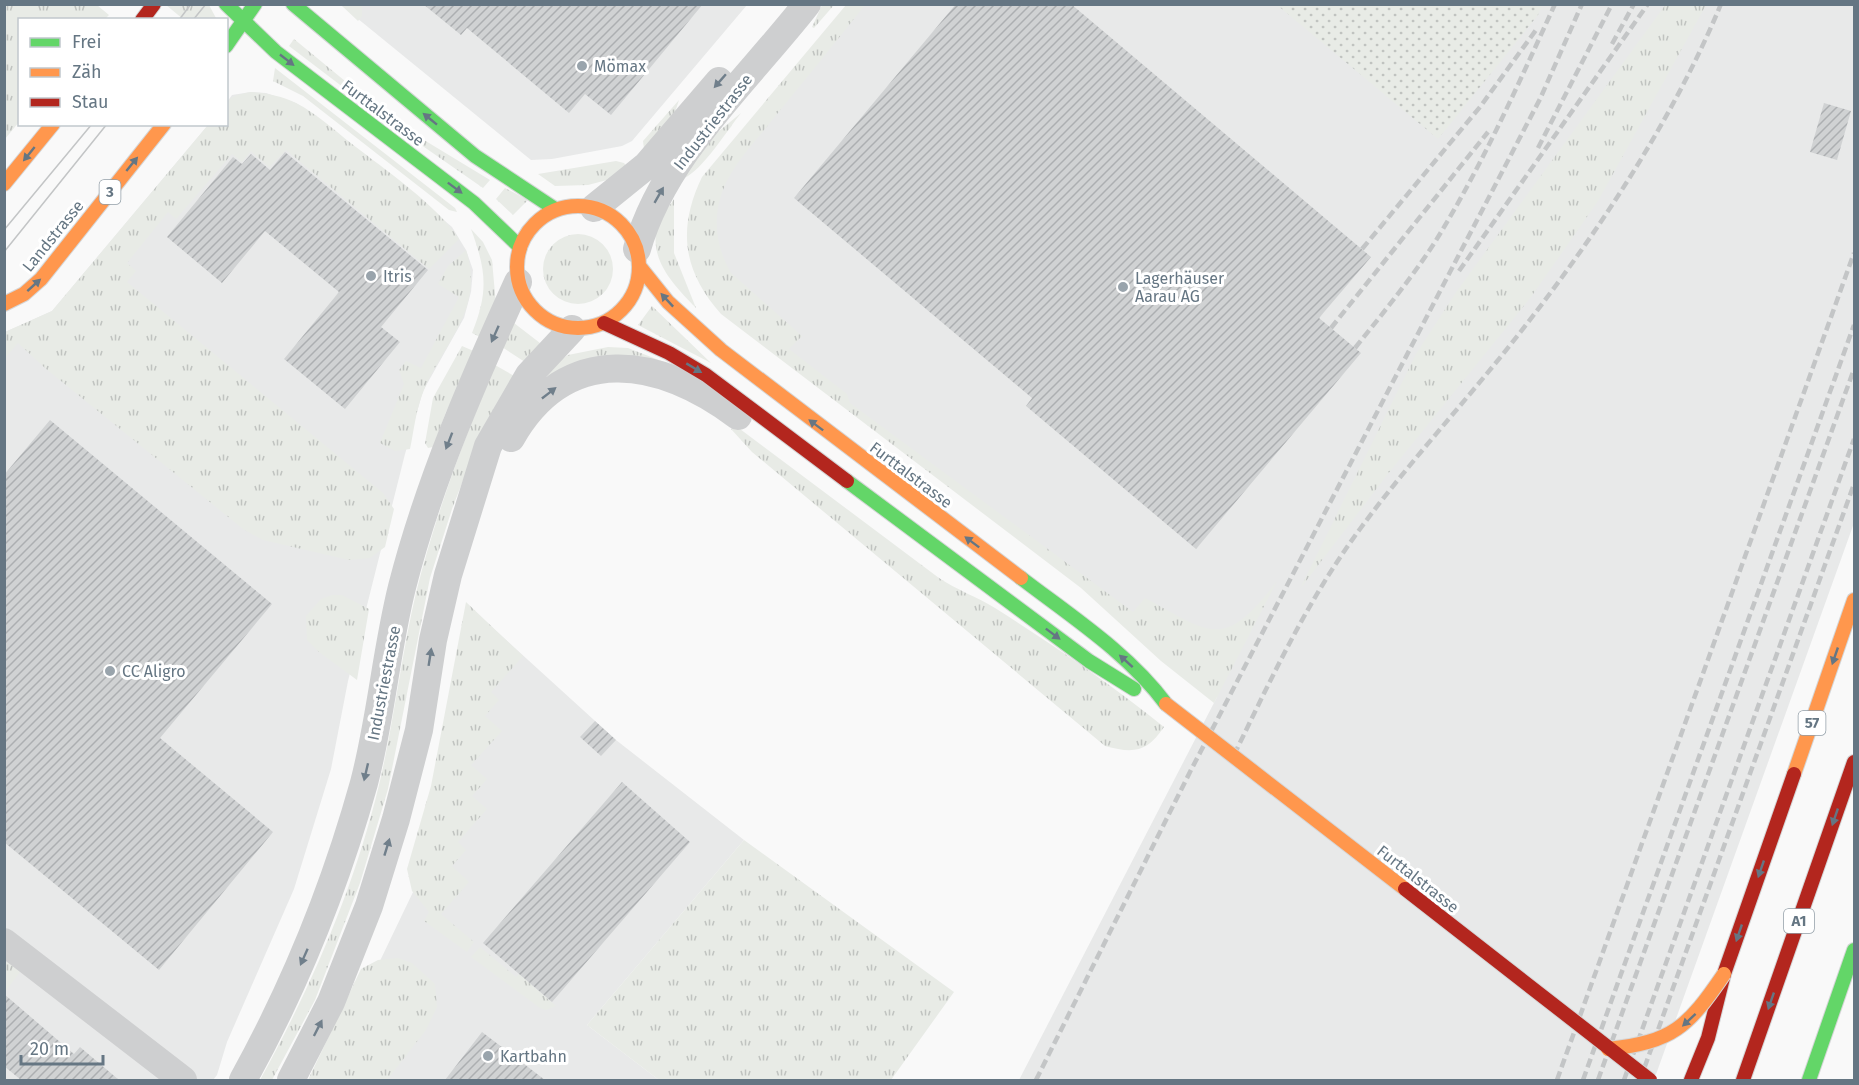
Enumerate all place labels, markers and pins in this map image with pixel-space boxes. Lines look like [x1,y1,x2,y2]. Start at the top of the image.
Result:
place label: Mömax [594,57,646,76]
marker: Mömax [575,59,589,73]
place label: Itris [383,267,412,286]
marker: Itris [364,269,378,283]
place label: Lagerhäuser Aarau AG [1135,269,1225,306]
marker: Lagerhäuser Aarau AG [1116,280,1130,294]
place label: CC Aligro [122,662,186,681]
marker: CC Aligro [103,664,117,678]
place label: Kartbahn [500,1047,567,1066]
marker: Kartbahn [481,1049,495,1063]

